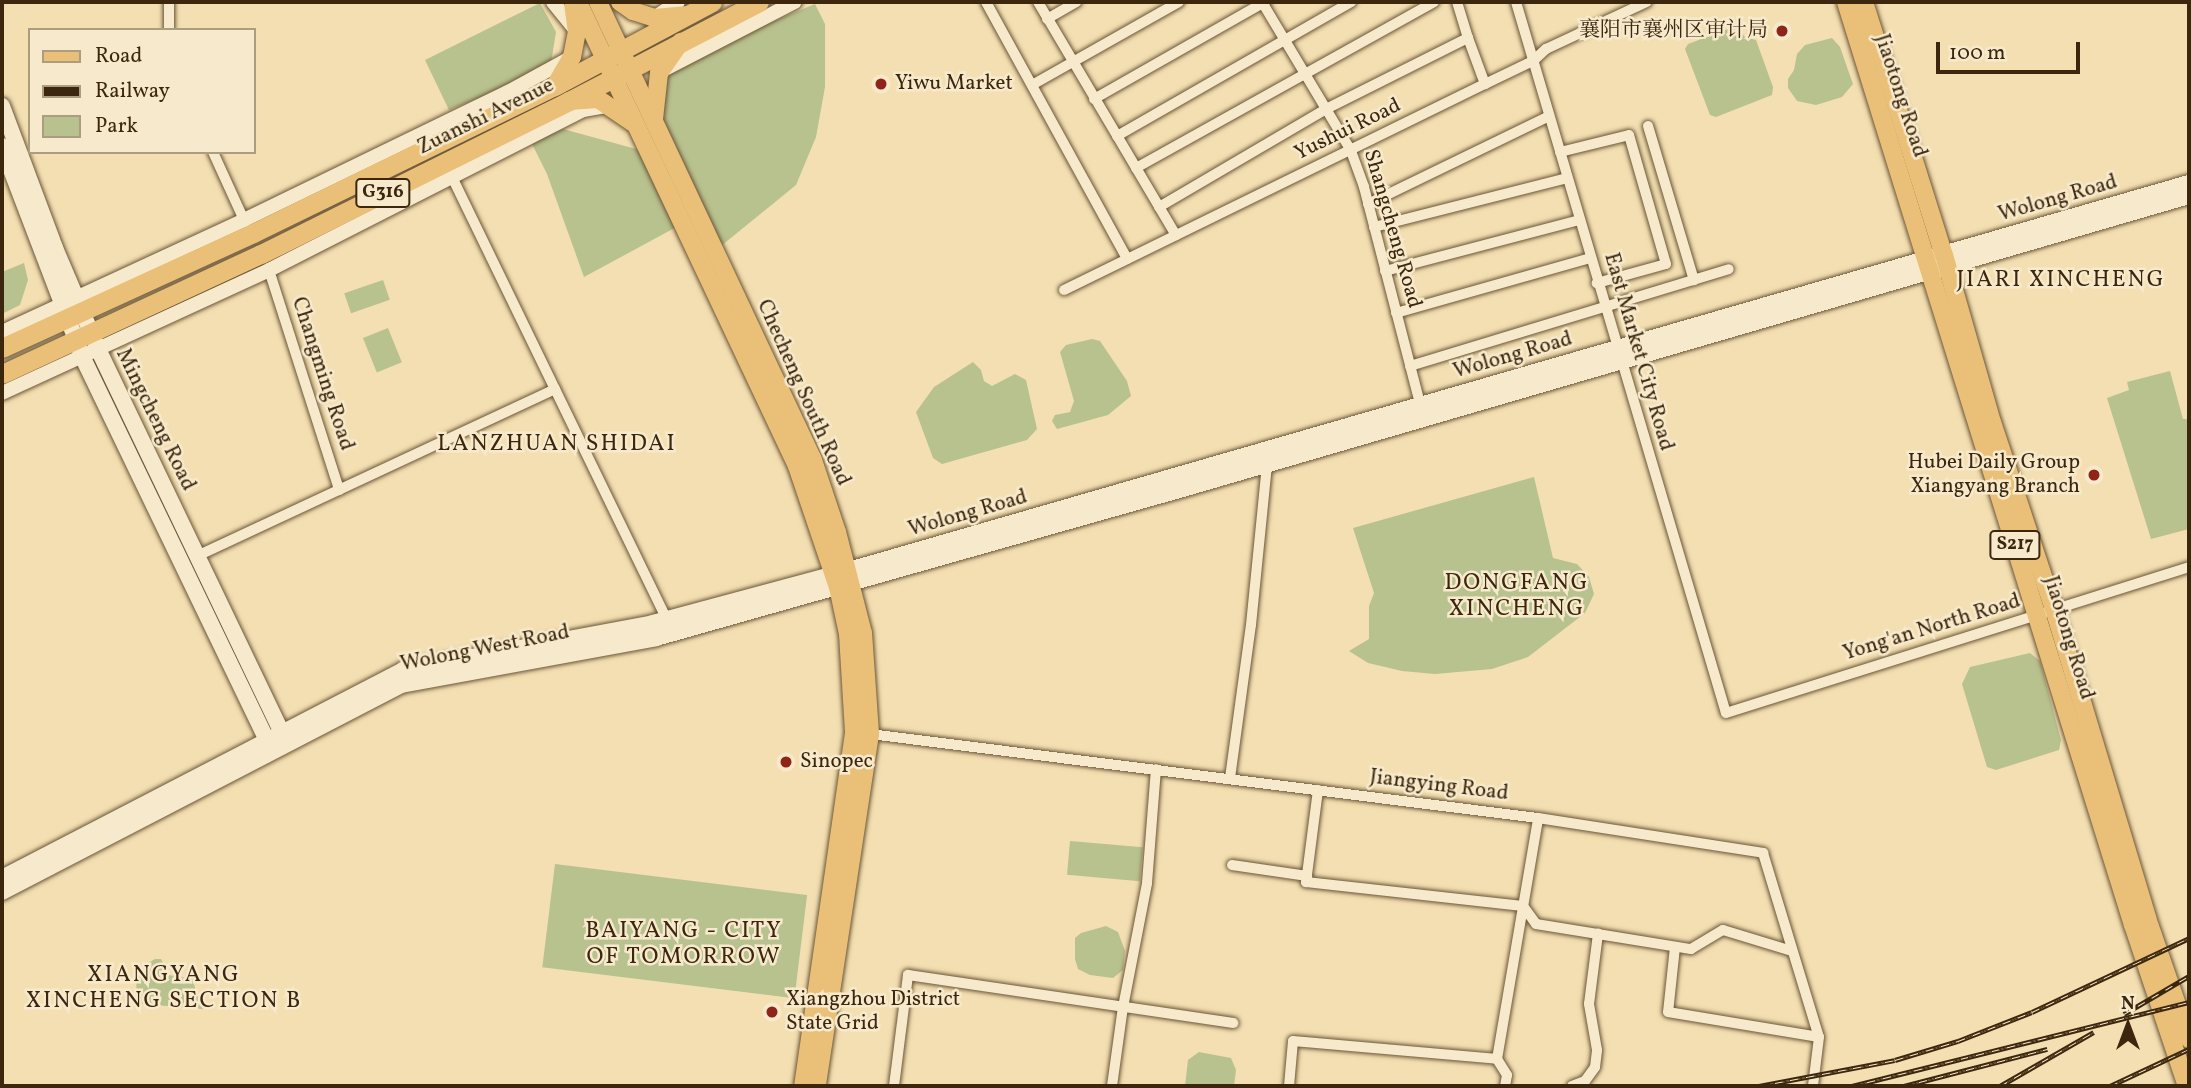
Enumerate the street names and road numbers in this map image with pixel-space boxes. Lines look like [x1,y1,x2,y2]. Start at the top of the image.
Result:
street label: Jiaotong Road [1868,31,1932,161]
street label: Zuanshi Avenue [414,73,558,161]
street label: Yushui Road [1291,93,1405,167]
street label: Shangcheng Road [1357,147,1427,311]
street label: Wolong Road [1996,170,2120,228]
road number: G316 [355,178,411,209]
street label: East Market City Road [1598,250,1678,454]
street label: Changming Road [285,294,359,454]
street label: Checheng South Road [751,296,855,490]
street label: Wolong Road [1451,327,1575,385]
street label: Mingcheng Road [110,345,200,495]
street label: Wolong Road [906,485,1030,543]
road number: S217 [1989,530,2041,560]
street label: Jiaotong Road [2037,573,2099,703]
street label: Yong'an North Road [1840,589,2024,667]
street label: Wolong West Road [398,620,572,678]
street label: Jiangying Road [1368,765,1510,807]

